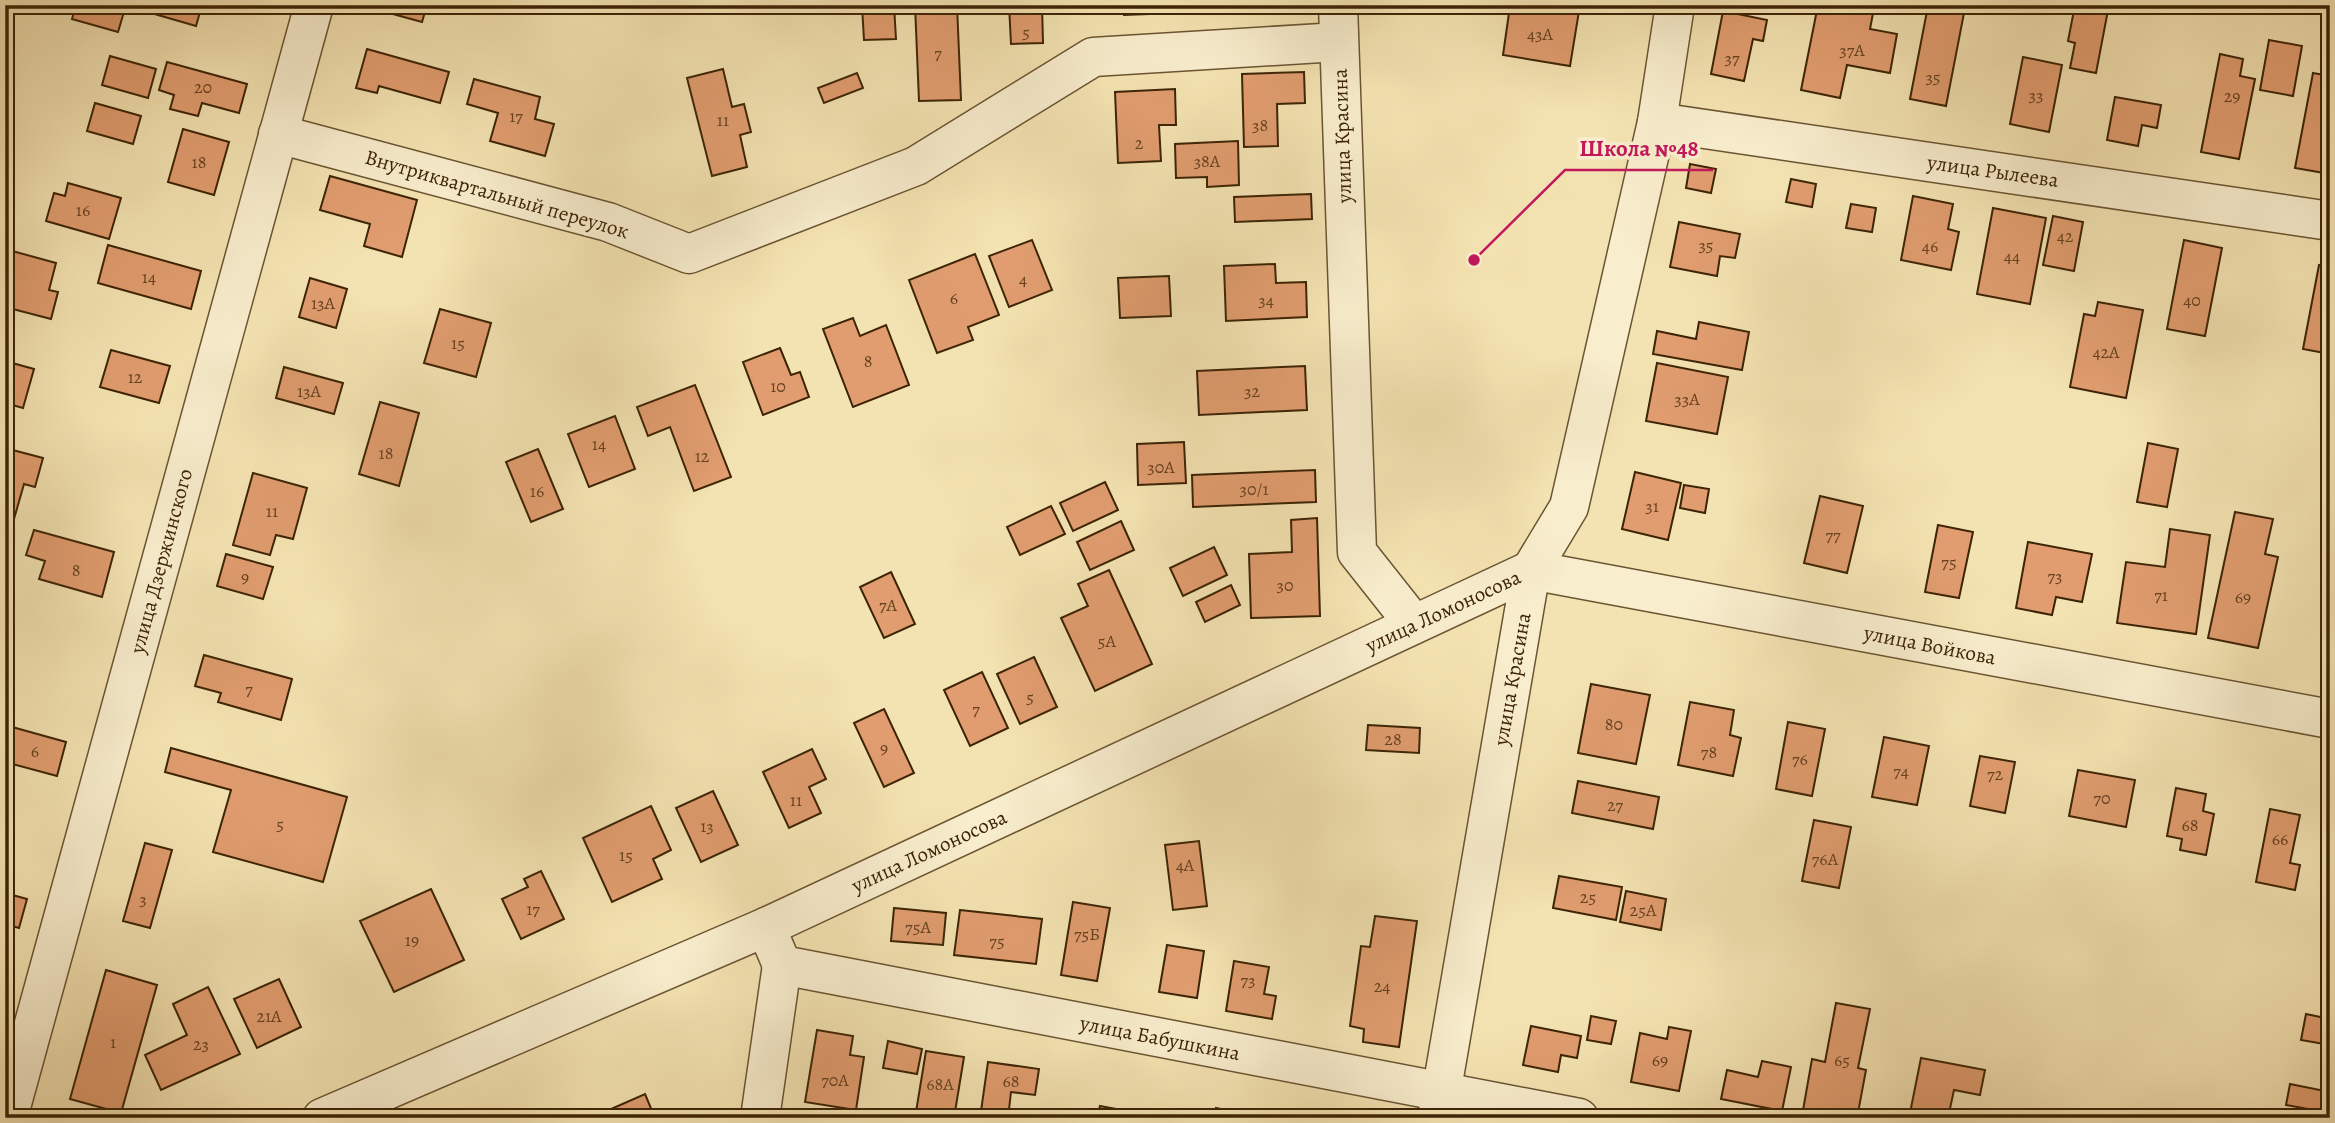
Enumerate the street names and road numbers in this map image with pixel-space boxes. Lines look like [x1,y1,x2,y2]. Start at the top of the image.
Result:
street label: улица Красина [1326,68,1358,205]
street label: Внутриквартальный переулок [362,143,632,245]
street label: улица Рылеева [1925,148,2061,194]
street label: улица Дзержинского [123,465,199,658]
street label: улица Ломоносова [1360,563,1525,660]
street label: улица Красина [1486,610,1538,749]
street label: улица Войкова [1861,618,1999,672]
street label: улица Ломоносова [846,803,1011,900]
street label: улица Бабушкина [1077,1009,1243,1067]

